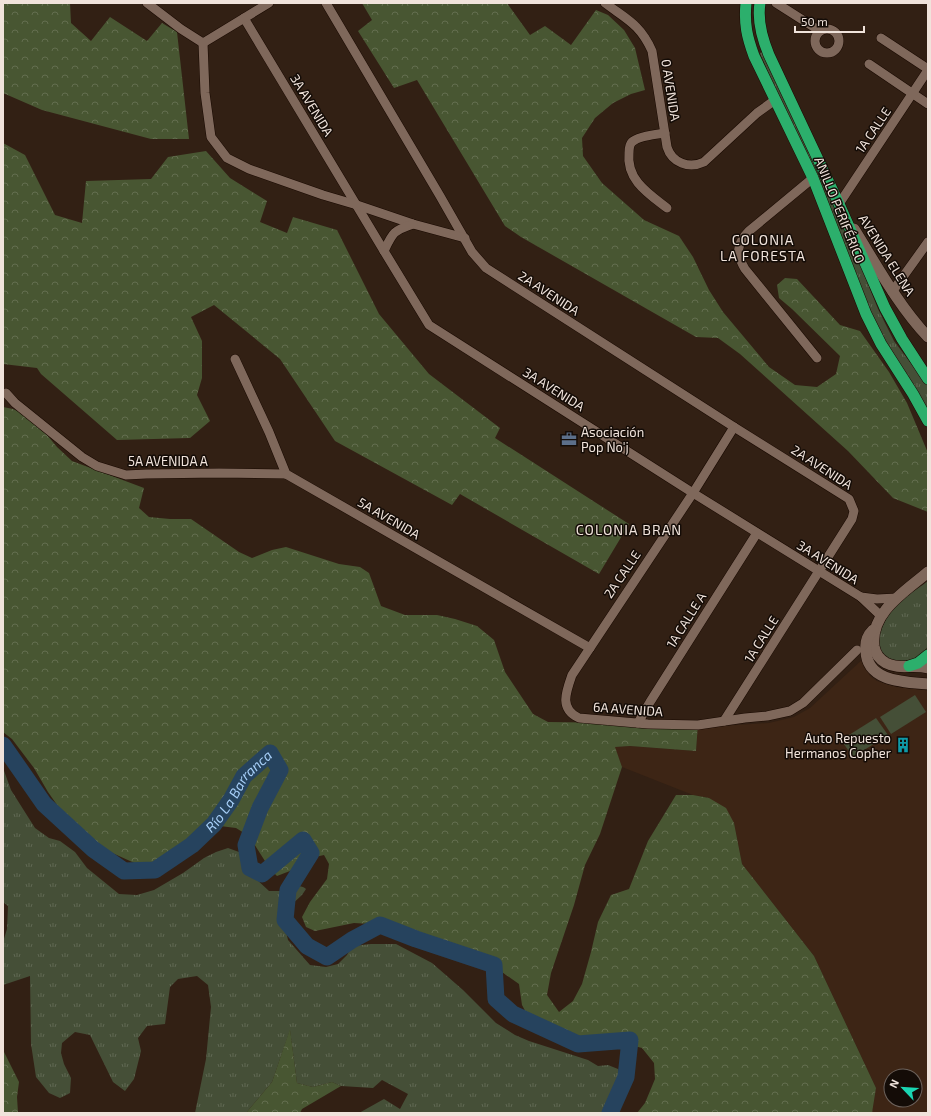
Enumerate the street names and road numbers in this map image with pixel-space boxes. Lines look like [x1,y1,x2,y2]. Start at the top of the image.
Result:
street label: 0 AVENIDA [658,58,684,122]
street label: 3A AVENIDA [287,71,337,139]
street label: 1A CALLE [852,104,894,156]
street label: ANILLO PERIFÉRICO [811,154,870,266]
street label: AVENIDA ELENA [856,211,918,299]
street label: 2A AVENIDA [515,267,583,319]
street label: 3A AVENIDA [520,364,588,414]
street label: 2A AVENIDA [788,441,856,493]
street label: 5A AVENIDA A [128,453,208,469]
street label: 5A AVENIDA [355,494,423,542]
street label: 3A AVENIDA [794,537,862,587]
street label: 2A CALLE [600,547,644,601]
street label: 1A CALLE A [663,589,709,651]
street label: 1A CALLE [740,613,782,665]
street label: 6A AVENIDA [593,699,663,719]

